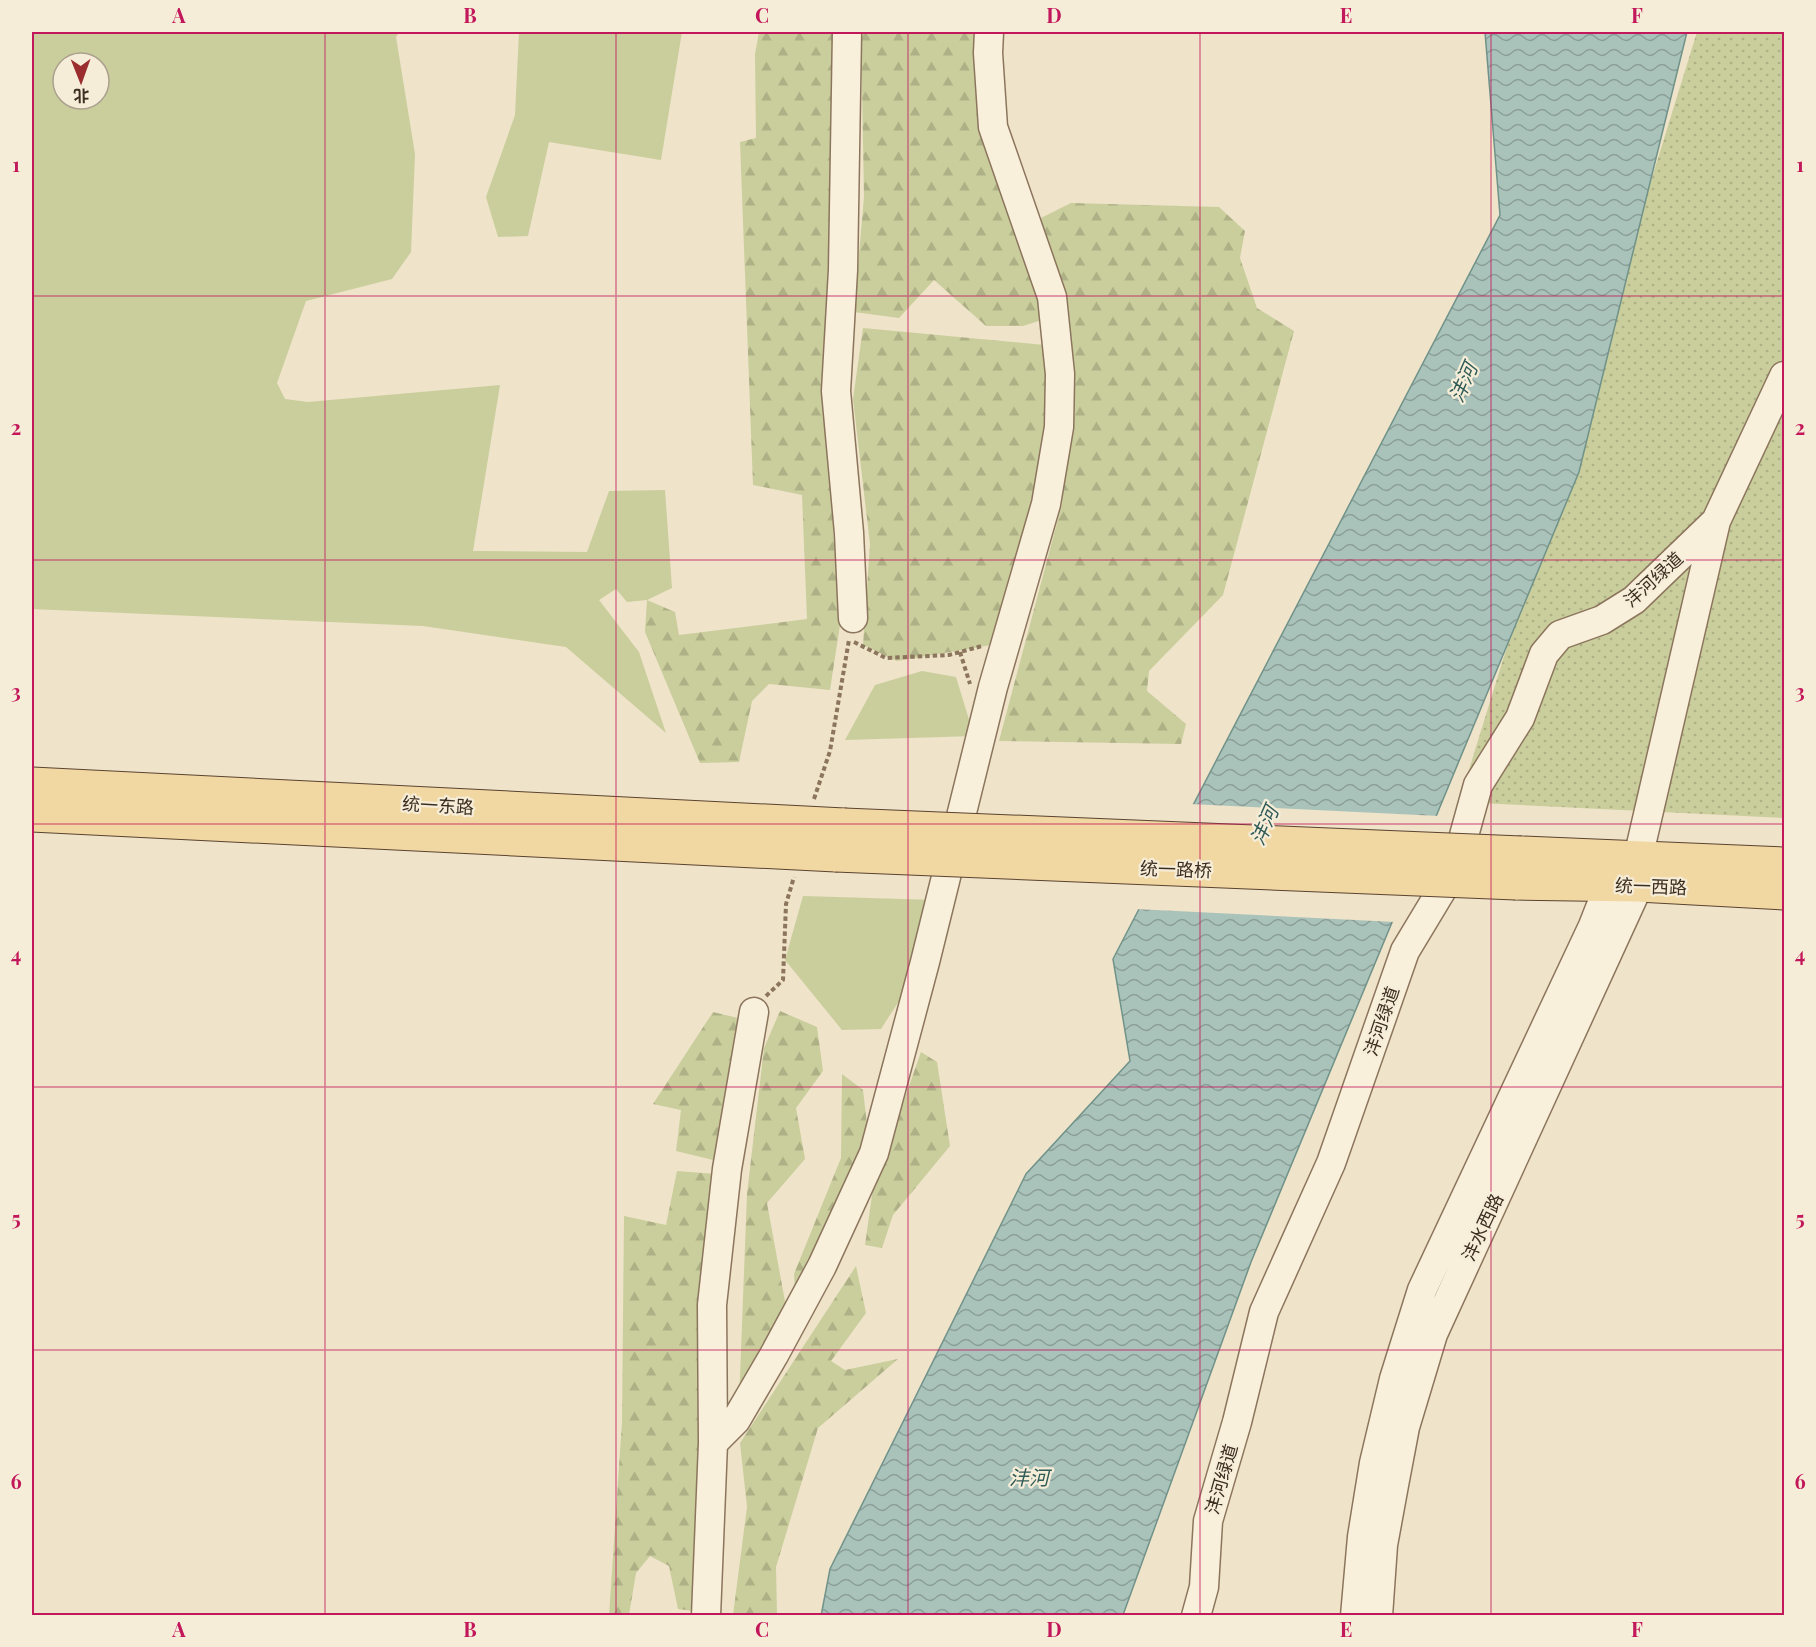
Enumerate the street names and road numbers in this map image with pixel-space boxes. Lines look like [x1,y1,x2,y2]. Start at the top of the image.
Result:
street label: 沣河绿道 [1618,546,1688,612]
street label: 统一东路 [401,791,475,819]
street label: 统一路桥 [1140,856,1212,882]
street label: 统一西路 [1615,873,1687,899]
street label: 沣河绿道 [1358,983,1404,1059]
street label: 沣水西路 [1456,1189,1508,1265]
street label: 沣河绿道 [1200,1441,1242,1517]

